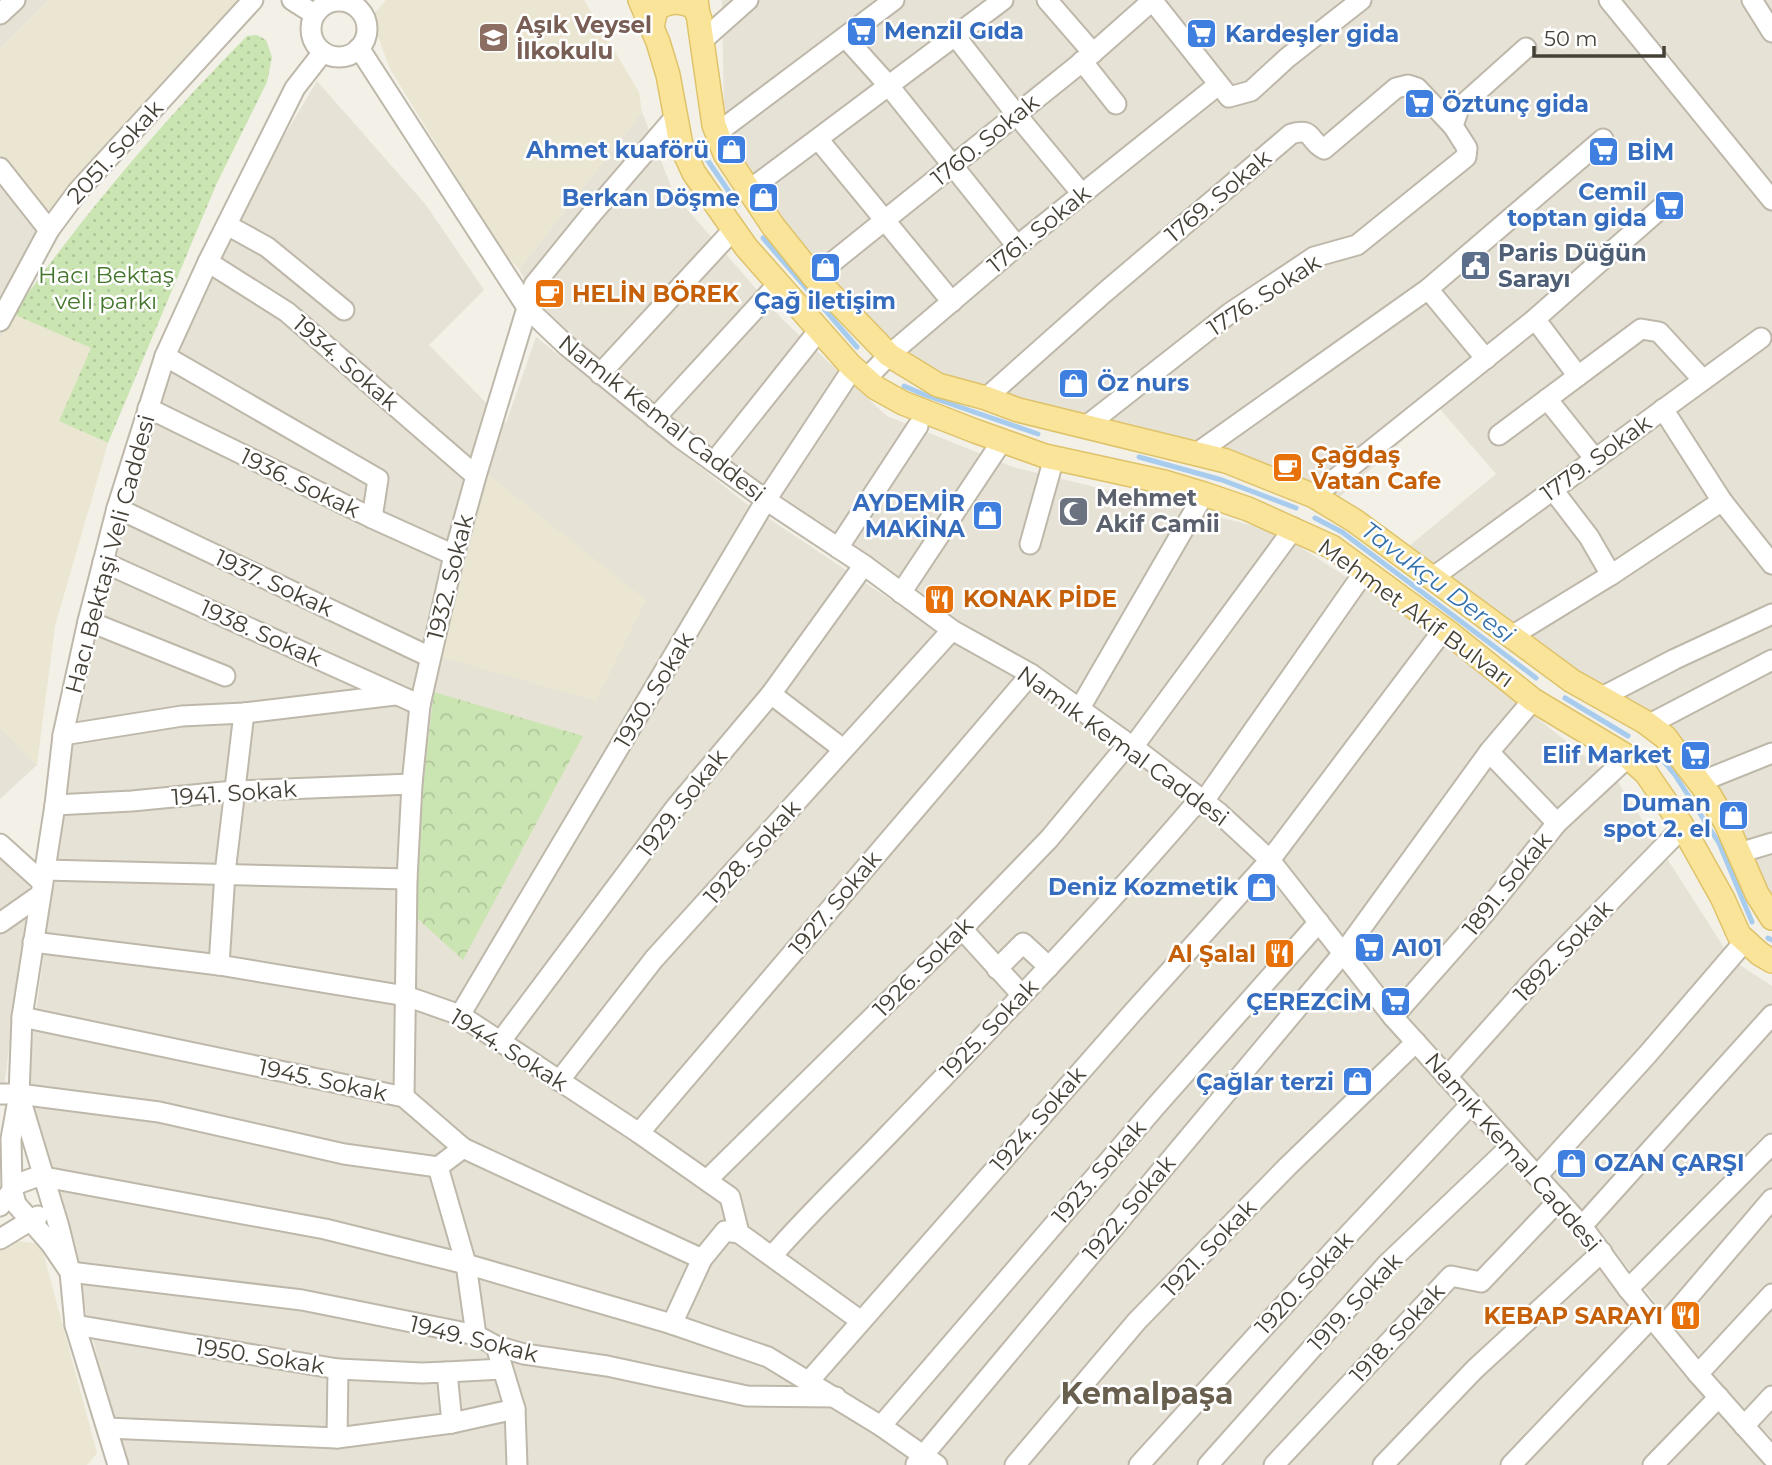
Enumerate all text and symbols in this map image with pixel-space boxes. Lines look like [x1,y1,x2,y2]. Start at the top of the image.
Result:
place label: Aşık Veysel İlkokulu [515,11,652,65]
supermarket icon: Menzil Gıda [844,14,878,48]
scale bar [1534,14,1664,58]
place label: Menzil Gıda [884,17,1024,45]
supermarket icon: Kardeşler gida [1185,17,1219,51]
place label: Kardeşler gida [1225,20,1399,48]
school or university icon: Aşık Veysel İlkokulu [476,21,510,55]
text: 50 m [1544,26,1598,51]
supermarket icon: Öztunç gida [1402,87,1436,121]
street label: 1760. Sokak [925,88,1045,192]
place label: Öztunç gida [1442,90,1589,118]
street label: 2051. Sokak [61,94,169,210]
shop icon: Ahmet kuaförü [715,133,749,167]
supermarket icon: BİM [1587,135,1621,169]
place label: Ahmet kuaförü [525,136,709,164]
place label: BİM [1627,137,1674,166]
street label: 1769. Sokak [1159,144,1277,248]
place label: Cemil toptan gida [1507,178,1647,232]
street label: 1761. Sokak [982,179,1096,279]
shop icon: Berkan Döşme [746,181,780,215]
place label: Berkan Döşme [562,184,740,212]
supermarket icon: Cemil toptan gida [1653,188,1687,222]
place label: Paris Düğün Sarayı [1498,239,1647,293]
street label: 1776. Sokak [1202,248,1326,342]
public building icon: Paris Düğün Sarayı [1458,249,1492,283]
shop icon: Çağ iletişim [808,250,842,284]
park label: Hacı Bektaş veli parkı [38,261,174,315]
cafe icon: HELİN BÖREK [532,277,566,311]
place label: HELİN BÖREK [572,279,740,308]
place label: Çağ iletişim [754,287,896,315]
street label: 1934. Sokak [287,309,405,417]
street label: Namık Kemal Caddesi [553,329,771,507]
shop icon: Öz nurs [1057,366,1091,400]
place label: Öz nurs [1097,369,1189,397]
street label: 1779. Sokak [1535,408,1657,507]
street label: Hacı Bektaşi Veli Caddesi [59,411,161,697]
place label: Çağdaş Vatan Cafe [1310,441,1441,495]
street label: 1936. Sokak [236,442,365,524]
cafe icon: Çağdaş Vatan Cafe [1271,451,1305,485]
place label: Mehmet Akif Camii [1095,484,1220,538]
place label: AYDEMİR MAKİNA [851,488,965,543]
mosque icon: Mehmet Akif Camii [1056,494,1090,528]
shop icon: AYDEMİR MAKİNA [971,499,1005,533]
street label: 1932. Sokak [421,511,479,643]
water label: Tavukçu Deresi [1356,515,1521,649]
street label: Mehmet Akif Bulvarı [1313,533,1519,693]
street label: 1937. Sokak [210,543,338,623]
restaurant icon: KONAK PİDE [923,582,957,616]
place label: KONAK PİDE [963,584,1117,613]
street label: 1938. Sokak [196,594,326,672]
street label: 1930. Sokak [608,627,700,753]
street label: Namık Kemal Caddesi [1012,660,1234,832]
supermarket icon: Elif Market [1678,738,1712,772]
place label: Elif Market [1542,741,1672,769]
street label: 1929. Sokak [631,743,733,863]
street label: 1941. Sokak [170,775,298,811]
place label: Duman spot 2. el [1604,789,1711,843]
street label: 1928. Sokak [698,794,806,910]
shop icon: Duman spot 2. el [1717,799,1751,833]
street label: 1891. Sokak [1457,826,1558,942]
street label: 1927. Sokak [783,845,887,961]
shop icon: Deniz Kozmetik [1244,870,1278,904]
place label: Deniz Kozmetik [1048,873,1239,901]
street label: 1892. Sokak [1508,894,1619,1008]
street label: 1926. Sokak [867,911,979,1023]
supermarket icon: A101 [1352,931,1386,965]
place label: A101 [1391,934,1442,962]
restaurant icon: Al Şalal [1262,937,1296,971]
place label: Al Şalal [1167,940,1256,968]
street label: 1925. Sokak [934,973,1044,1085]
supermarket icon: ÇEREZCİM [1378,985,1412,1019]
place label: ÇEREZCİM [1246,987,1372,1016]
street label: 1944. Sokak [445,1003,573,1097]
street label: Namık Kemal Caddesi [1419,1047,1607,1257]
street label: 1945. Sokak [256,1053,390,1107]
street label: 1924. Sokak [985,1060,1092,1178]
shop icon: Çağlar terzi [1340,1065,1374,1099]
place label: Çağlar terzi [1196,1068,1334,1096]
street label: 1923. Sokak [1046,1114,1152,1230]
shop icon: OZAN ÇARŞI [1554,1146,1588,1180]
street label: 1922. Sokak [1077,1149,1181,1266]
place label: OZAN ÇARŞI [1594,1149,1744,1177]
street label: 1921. Sokak [1156,1194,1262,1302]
street label: 1920. Sokak [1249,1226,1359,1340]
street label: 1919. Sokak [1302,1247,1408,1357]
street label: 1918. Sokak [1344,1277,1450,1389]
restaurant icon: KEBAP SARAYI [1669,1299,1703,1333]
place label: KEBAP SARAYI [1484,1302,1663,1330]
street label: 1949. Sokak [407,1310,541,1369]
street label: 1950. Sokak [193,1332,327,1380]
district label: Kemalpaşa [1061,1375,1233,1412]

